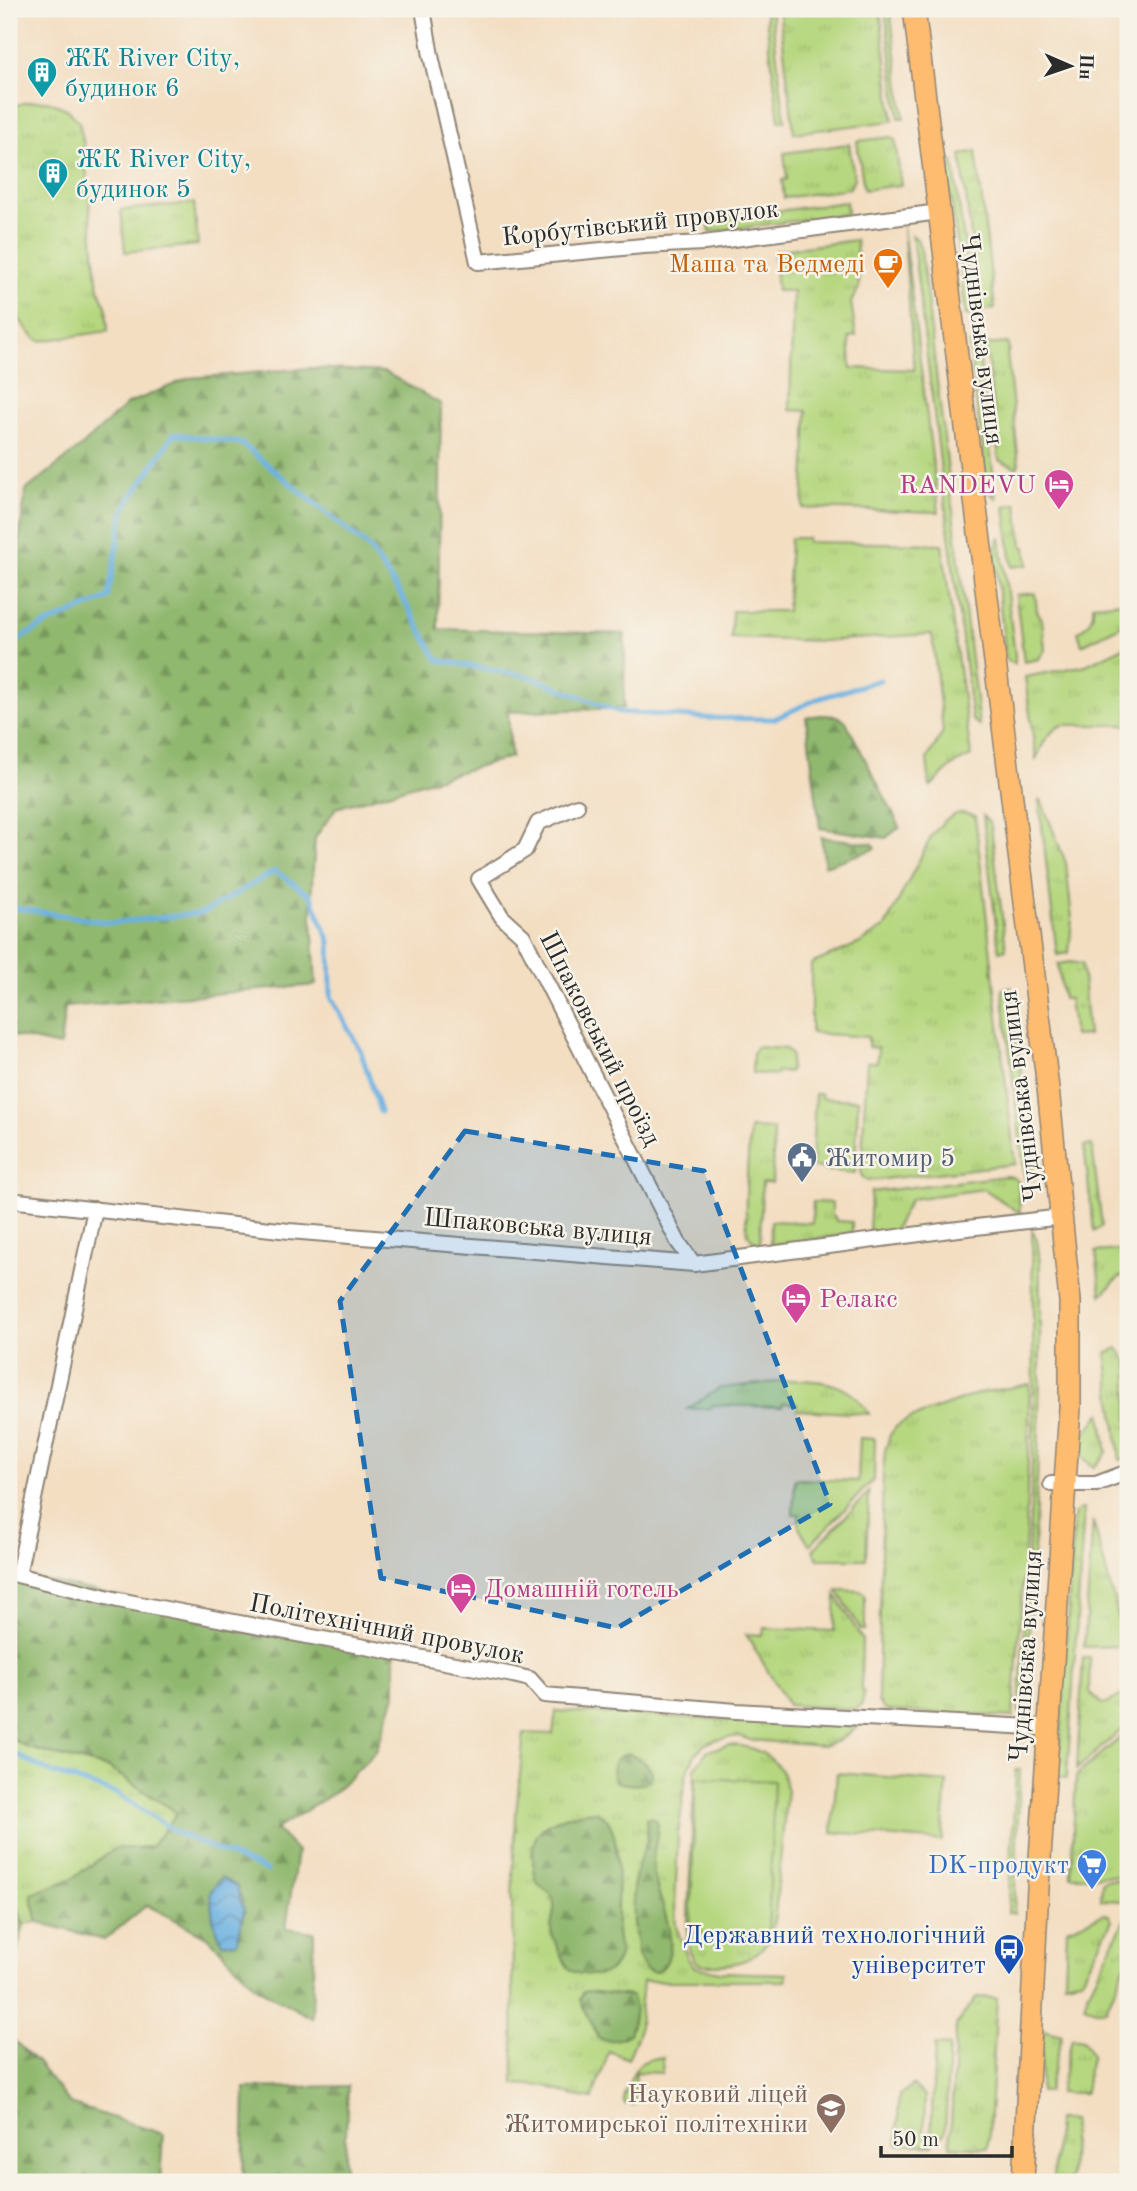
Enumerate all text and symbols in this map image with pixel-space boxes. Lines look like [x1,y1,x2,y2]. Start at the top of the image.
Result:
north arrow [1036,32,1106,102]
place label: ЖК River City, будинок 6 [65,46,240,102]
text: Пн [1075,53,1094,80]
building icon: ЖК River City, будинок 6 [25,55,59,99]
place label: ЖК River City, будинок 5 [76,147,251,203]
building icon: ЖК River City, будинок 5 [36,156,70,200]
street label: Корбутівський провулок [500,196,780,251]
street label: Чуднівська вулиця [955,232,1007,447]
cafe icon: Маша та Ведмеді [871,246,905,290]
place label: Маша та Ведмеді [669,252,865,278]
hotel icon: RANDEVU [1042,467,1076,511]
place label: RANDEVU [899,473,1036,499]
street label: Шпаковський проїзд [534,928,665,1150]
street label: Чуднівська вулиця [996,988,1048,1203]
public building icon: Житомир 5 [785,1140,819,1184]
place label: Житомир 5 [825,1146,955,1172]
street label: Шпаковська вулиця [423,1205,653,1251]
hotel icon: Релакс [779,1281,813,1325]
place label: Релакс [819,1287,898,1313]
street label: Чуднівська вулиця [1007,1549,1047,1763]
hotel icon: Домашній готель [444,1571,478,1615]
place label: Домашній готель [484,1577,679,1603]
street label: Політехнічний провулок [247,1591,526,1669]
supermarket icon: DK-продукт [1075,1847,1109,1891]
place label: DK-продукт [928,1853,1069,1879]
place label: Державний технологiчний університет [683,1923,986,1979]
bus stop icon: Державний технологiчний університет [992,1932,1026,1976]
place label: Науковий ліцей Житомирської політехніки [504,2082,808,2138]
school or university icon: Науковий ліцей Житомирської політехніки [814,2091,848,2135]
scale bar [881,2114,1013,2158]
text: 50 m [892,2130,939,2151]

